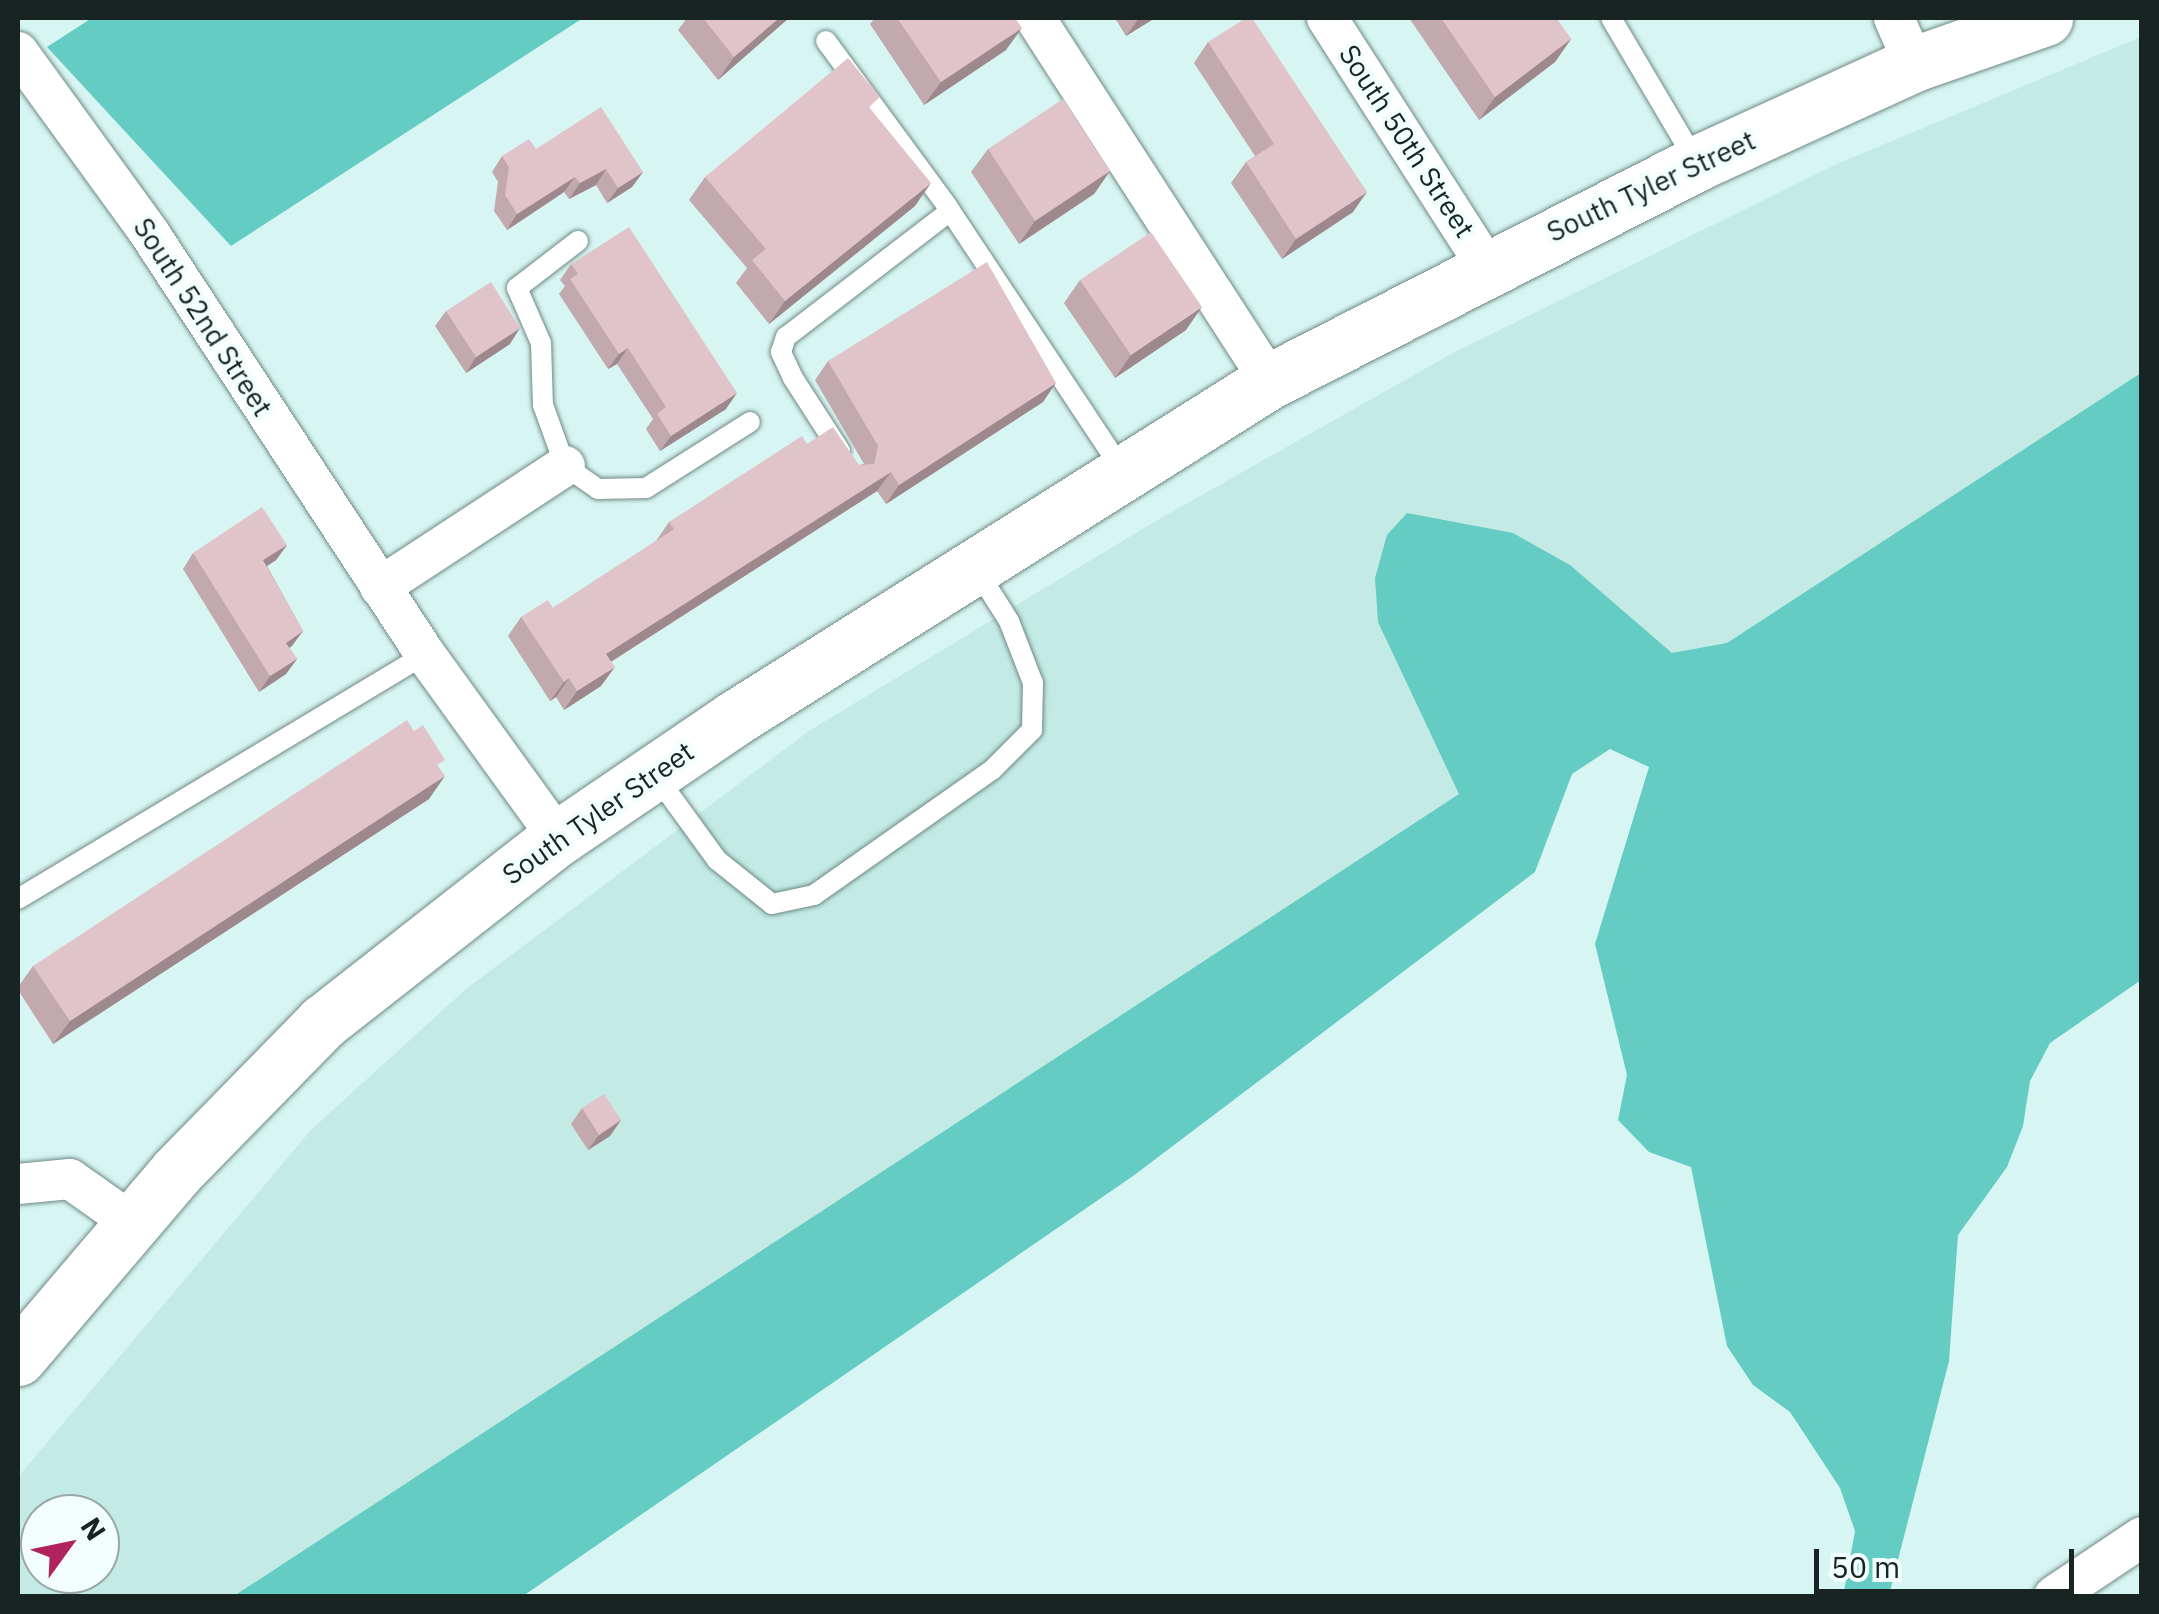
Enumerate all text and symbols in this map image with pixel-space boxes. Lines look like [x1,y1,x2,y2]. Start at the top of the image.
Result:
street label: South 50th Street [1332,38,1482,244]
street label: South Tyler Street [1542,123,1760,249]
street label: South 52nd Street [126,212,280,422]
street label: South Tyler Street [496,734,700,892]
north arrow [20,1494,120,1594]
text: N [73,1510,115,1547]
scale bar [1819,1529,2079,1591]
text: 50 m [1831,1547,1900,1586]

